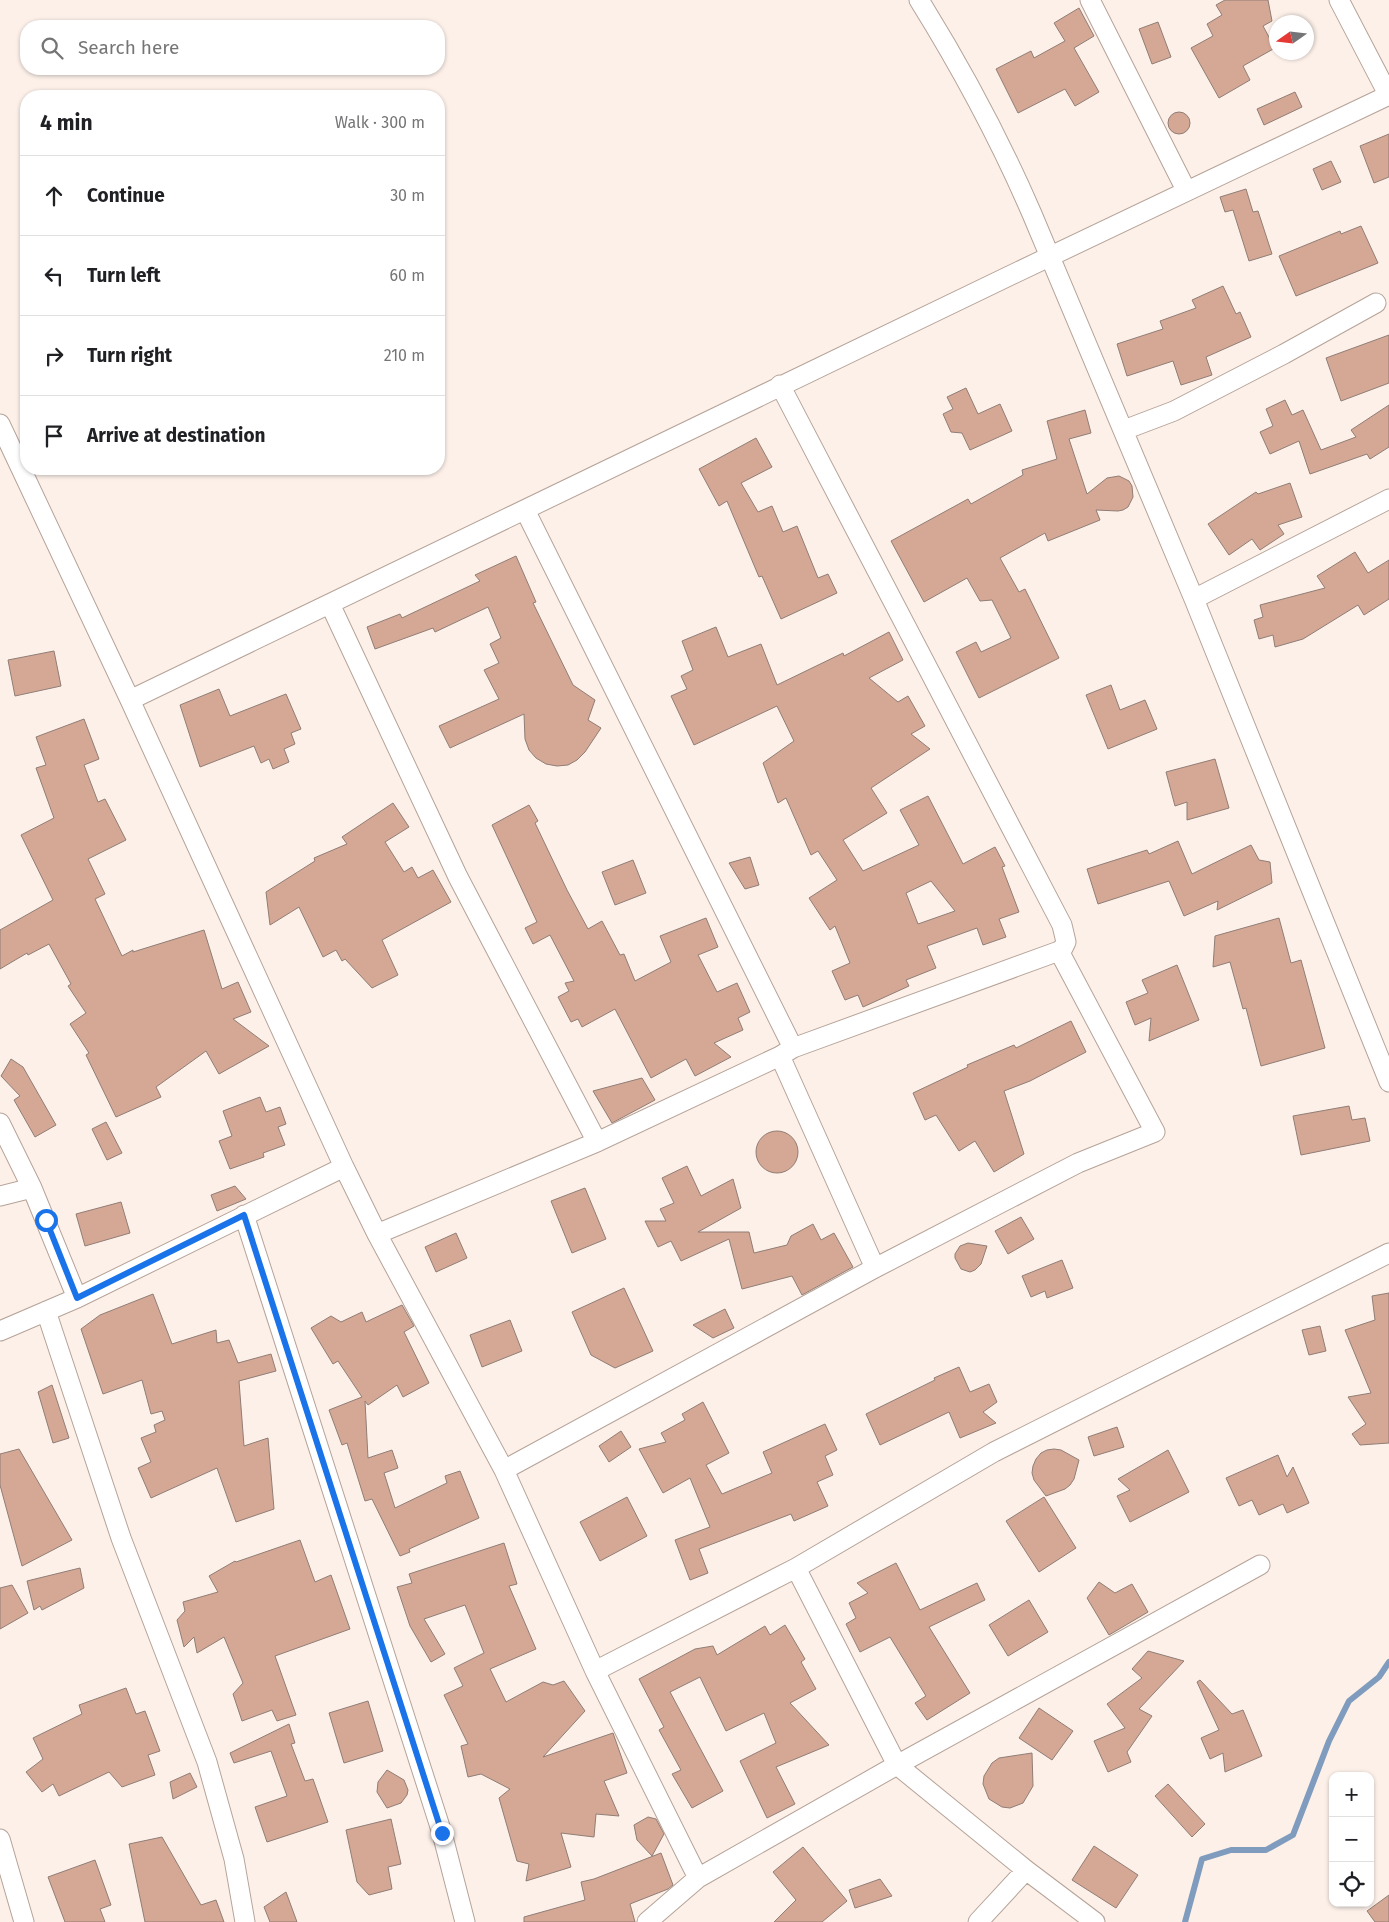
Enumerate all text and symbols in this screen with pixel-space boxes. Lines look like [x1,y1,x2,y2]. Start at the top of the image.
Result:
north arrow [1269,15,1314,60]
search box [20,20,445,75]
icon: search [38,34,66,62]
text: Search here [78,36,179,59]
text: 4 min [40,110,93,136]
text: Walk · 300 m [335,113,425,132]
icon: ahead [40,182,68,210]
text: Continue [87,184,165,207]
text: 30 m [390,186,425,205]
icon: left [40,262,68,290]
text: Turn left [87,264,161,287]
text: 60 m [390,266,425,285]
icon: right [40,342,68,370]
text: Turn right [87,344,172,367]
text: 210 m [384,346,425,365]
icon: arrive [40,422,68,450]
text: Arrive at destination [87,424,266,447]
route start [35,1209,58,1232]
map controls [1329,1772,1374,1907]
button: + [1329,1772,1374,1817]
button: − [1329,1817,1374,1862]
route end [431,1822,454,1845]
button: locate [1329,1862,1374,1907]

